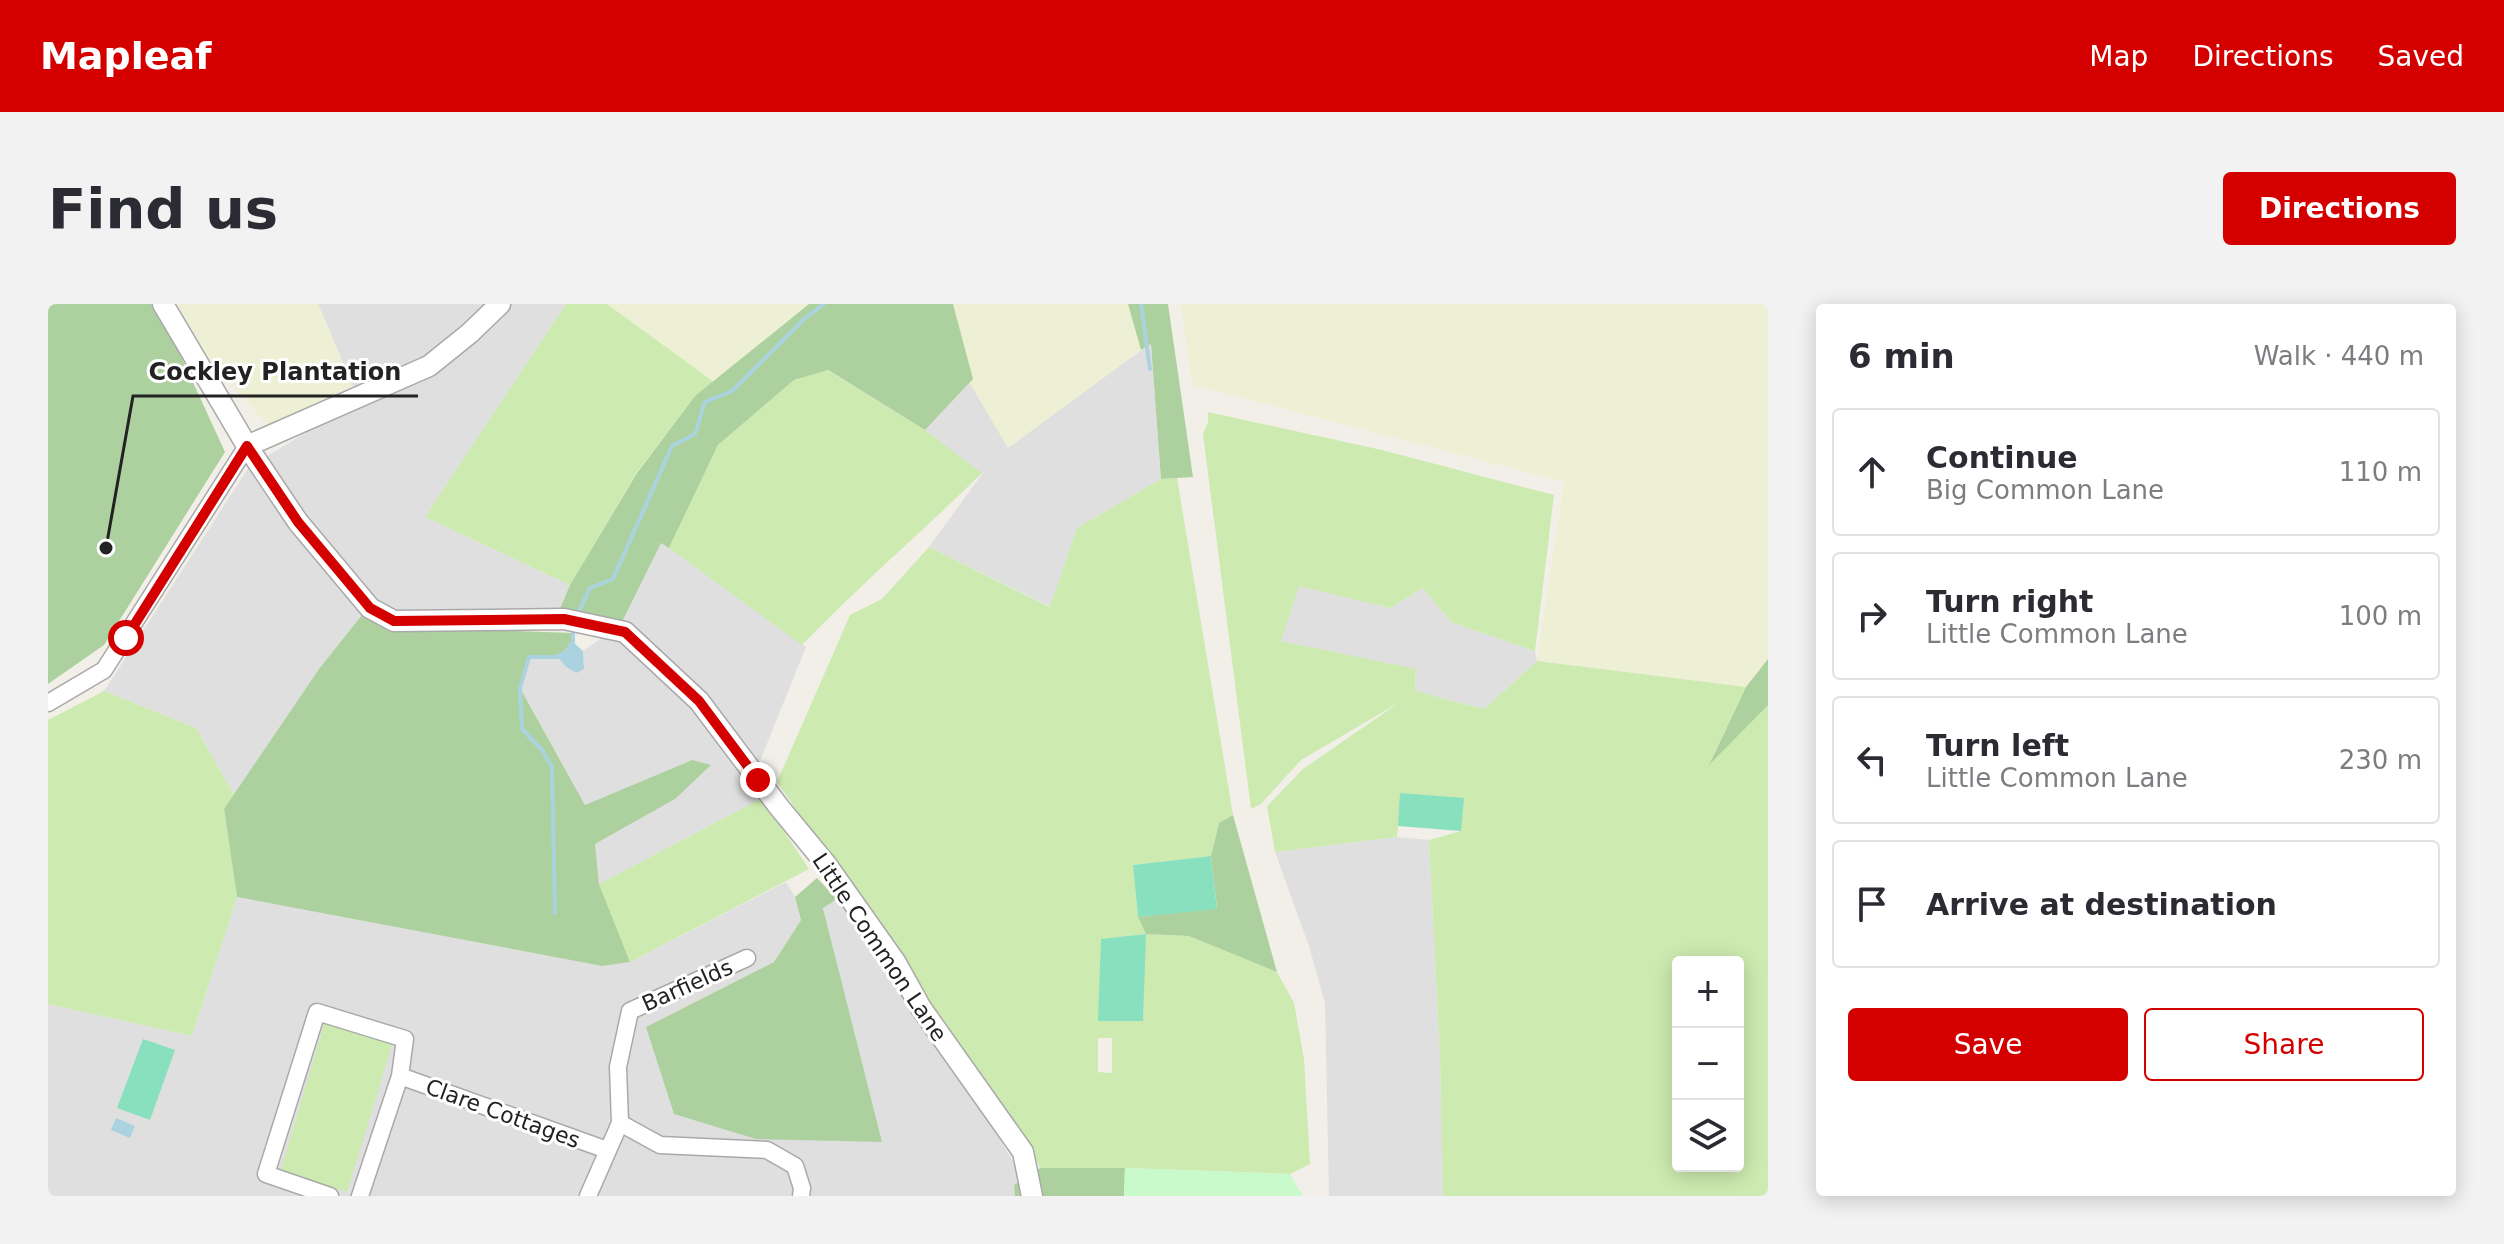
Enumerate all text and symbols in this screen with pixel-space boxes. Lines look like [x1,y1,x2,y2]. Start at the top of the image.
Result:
text: Mapleaf [40,34,212,78]
text: Map [2089,40,2148,73]
text: Directions [2192,40,2333,73]
text: Saved [2377,40,2464,73]
button: Directions [2223,172,2456,245]
text: Find us [48,176,278,241]
text: 6 min [1848,336,1955,376]
text: Walk · 440 m [2254,341,2424,371]
callout: Cockley Plantation [133,348,418,396]
text: Cockley Plantation [149,358,401,386]
text: Continue [1926,440,2078,475]
icon: ahead [1850,450,1894,494]
text: 110 m [2339,457,2422,487]
text: Big Common Lane [1926,475,2164,505]
text: Turn right [1926,584,2093,619]
icon: right [1850,594,1894,638]
text: 100 m [2339,601,2422,631]
text: Little Common Lane [1926,619,2188,649]
route start [108,620,144,656]
text: Turn left [1926,728,2069,763]
icon: left [1850,738,1894,782]
text: 230 m [2339,745,2422,775]
route end [740,762,776,798]
text: Little Common Lane [1926,763,2188,793]
street label: Little Common Lane [807,848,952,1046]
icon: arrive [1850,882,1894,926]
text: Arrive at destination [1926,887,2277,922]
street label: Barfields [638,954,736,1017]
map controls [1672,956,1744,1172]
button: + [1672,956,1744,1028]
button: Save [1848,1008,2128,1081]
button: Share [2144,1008,2424,1081]
button: − [1672,1028,1744,1100]
street label: Clare Cottages [422,1074,583,1153]
button: layers [1672,1100,1744,1172]

